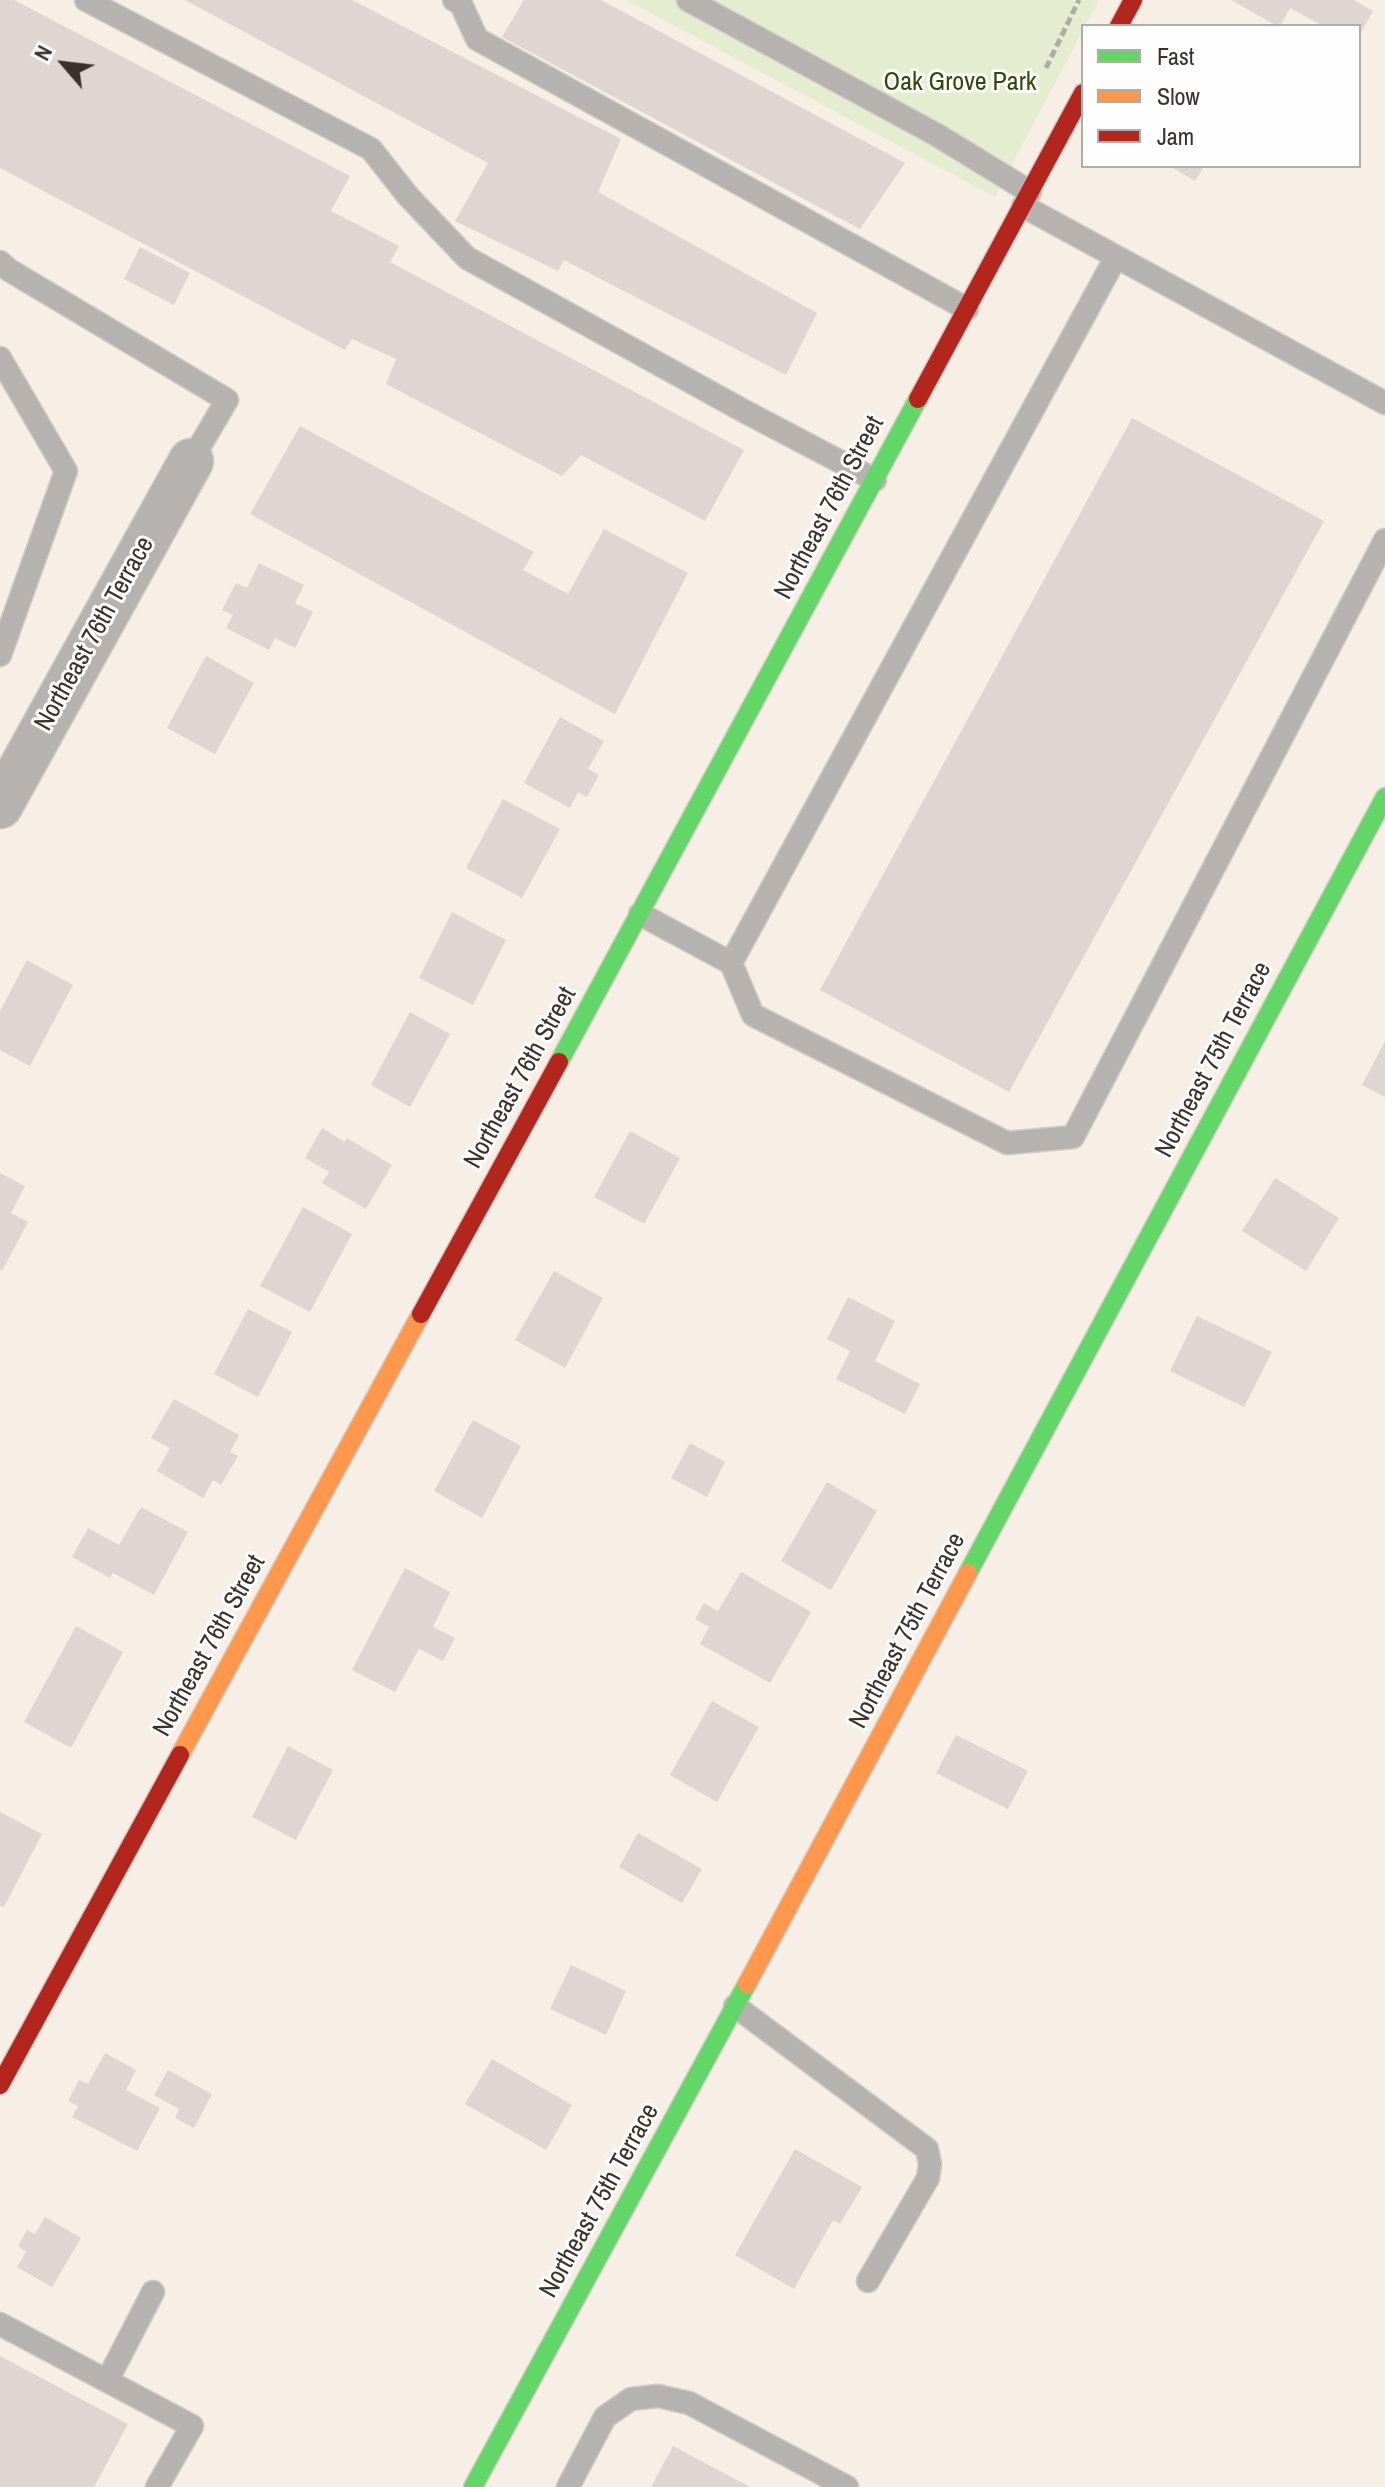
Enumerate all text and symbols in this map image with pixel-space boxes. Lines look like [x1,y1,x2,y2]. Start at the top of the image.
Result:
north arrow [24,24,104,104]
legend [1081,24,1361,168]
text: N [27,40,59,66]
text: Fast [1157,40,1194,72]
park label: Oak Grove Park [884,67,1036,99]
text: Slow [1157,80,1200,112]
text: Jam [1157,120,1194,152]
street label: Northeast 76th Street [769,411,891,605]
street label: Northeast 76th Terrace [29,532,161,736]
street label: Northeast 75th Terrace [1149,957,1279,1163]
street label: Northeast 76th Street [458,982,584,1174]
street label: Northeast 75th Terrace [843,1528,973,1734]
street label: Northeast 76th Street [147,1550,273,1742]
street label: Northeast 75th Terrace [534,2099,666,2303]

